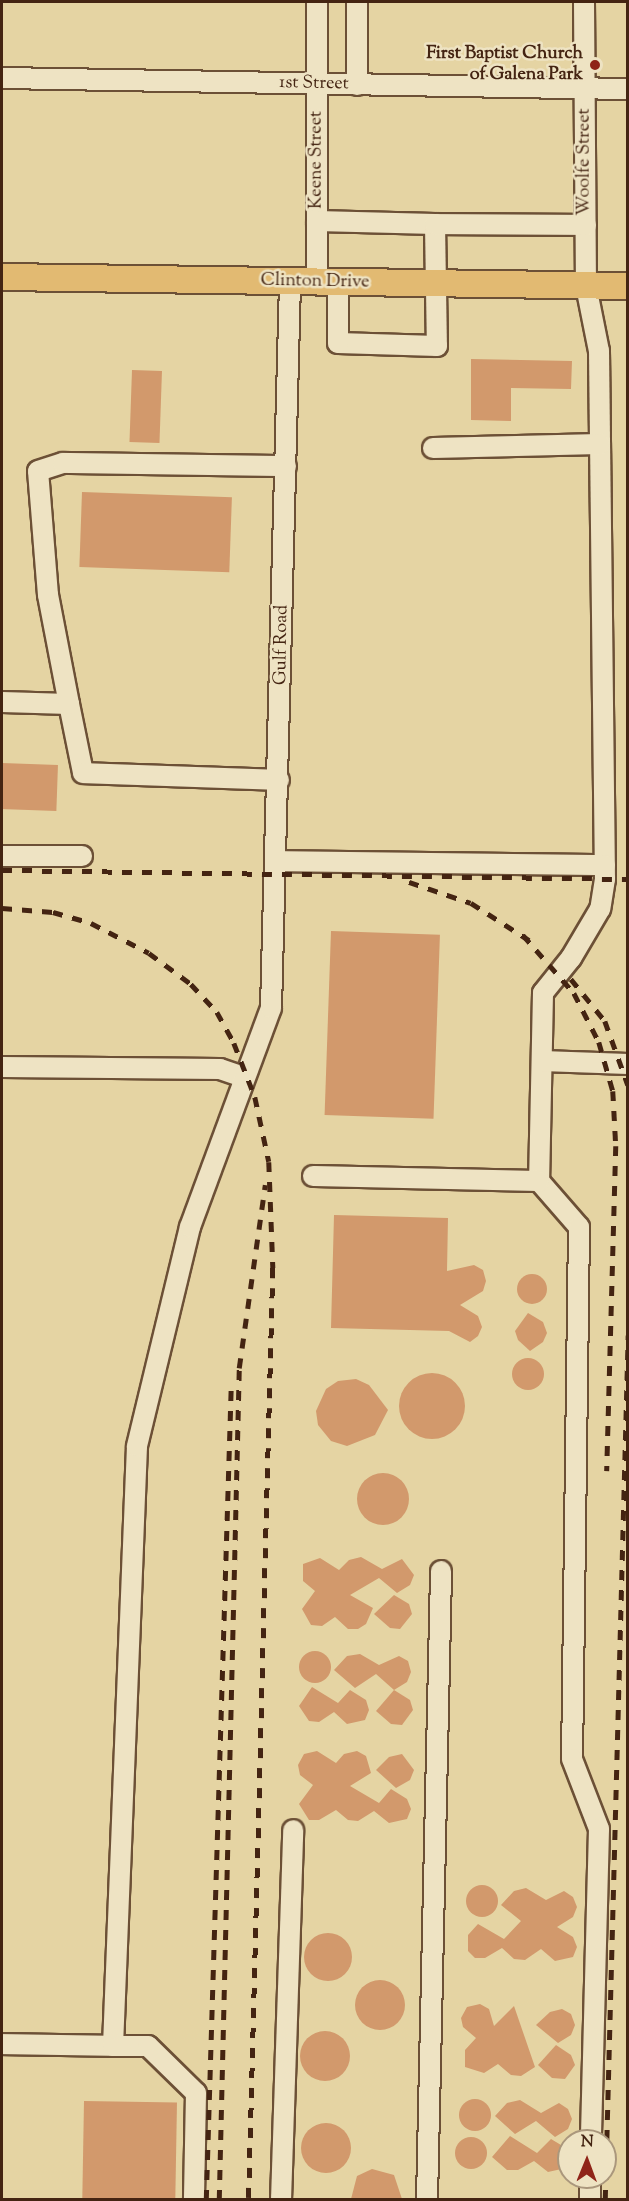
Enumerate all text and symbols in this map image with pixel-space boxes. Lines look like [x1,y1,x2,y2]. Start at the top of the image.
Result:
place label: First Baptist Church of Galena Park [426,44,583,86]
marker: First Baptist Church of Galena Park [588,58,602,72]
street label: 1st Street [279,73,349,95]
street label: Woolfe Street [574,108,596,216]
street label: Keene Street [306,111,328,209]
street label: Clinton Drive [260,270,370,294]
street label: Gulf Road [270,605,294,685]
north arrow [557,2129,617,2189]
text: N [581,2131,594,2154]

